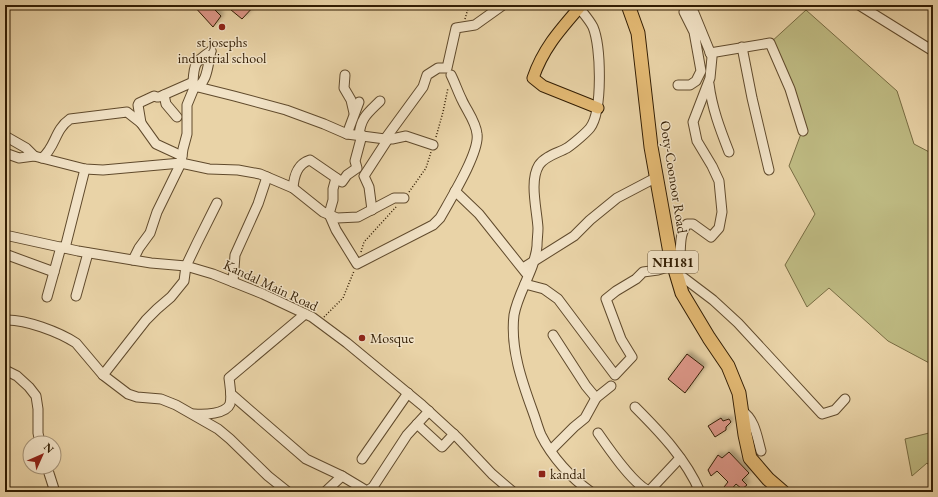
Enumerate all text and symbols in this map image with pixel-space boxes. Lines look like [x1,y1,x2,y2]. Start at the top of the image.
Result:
marker: st josephs industrial school [217,22,227,32]
place label: st josephs industrial school [178,33,267,67]
street label: Ooty-Coonoor Road [656,119,692,236]
road number: NH181 [648,251,698,273]
street label: Kandal Main Road [221,255,322,315]
place label: Mosque [370,329,414,347]
marker: Mosque [357,333,367,343]
north arrow [22,435,62,475]
text: N [41,440,57,456]
place label: kandal [550,465,586,483]
marker: kandal [537,469,547,479]

